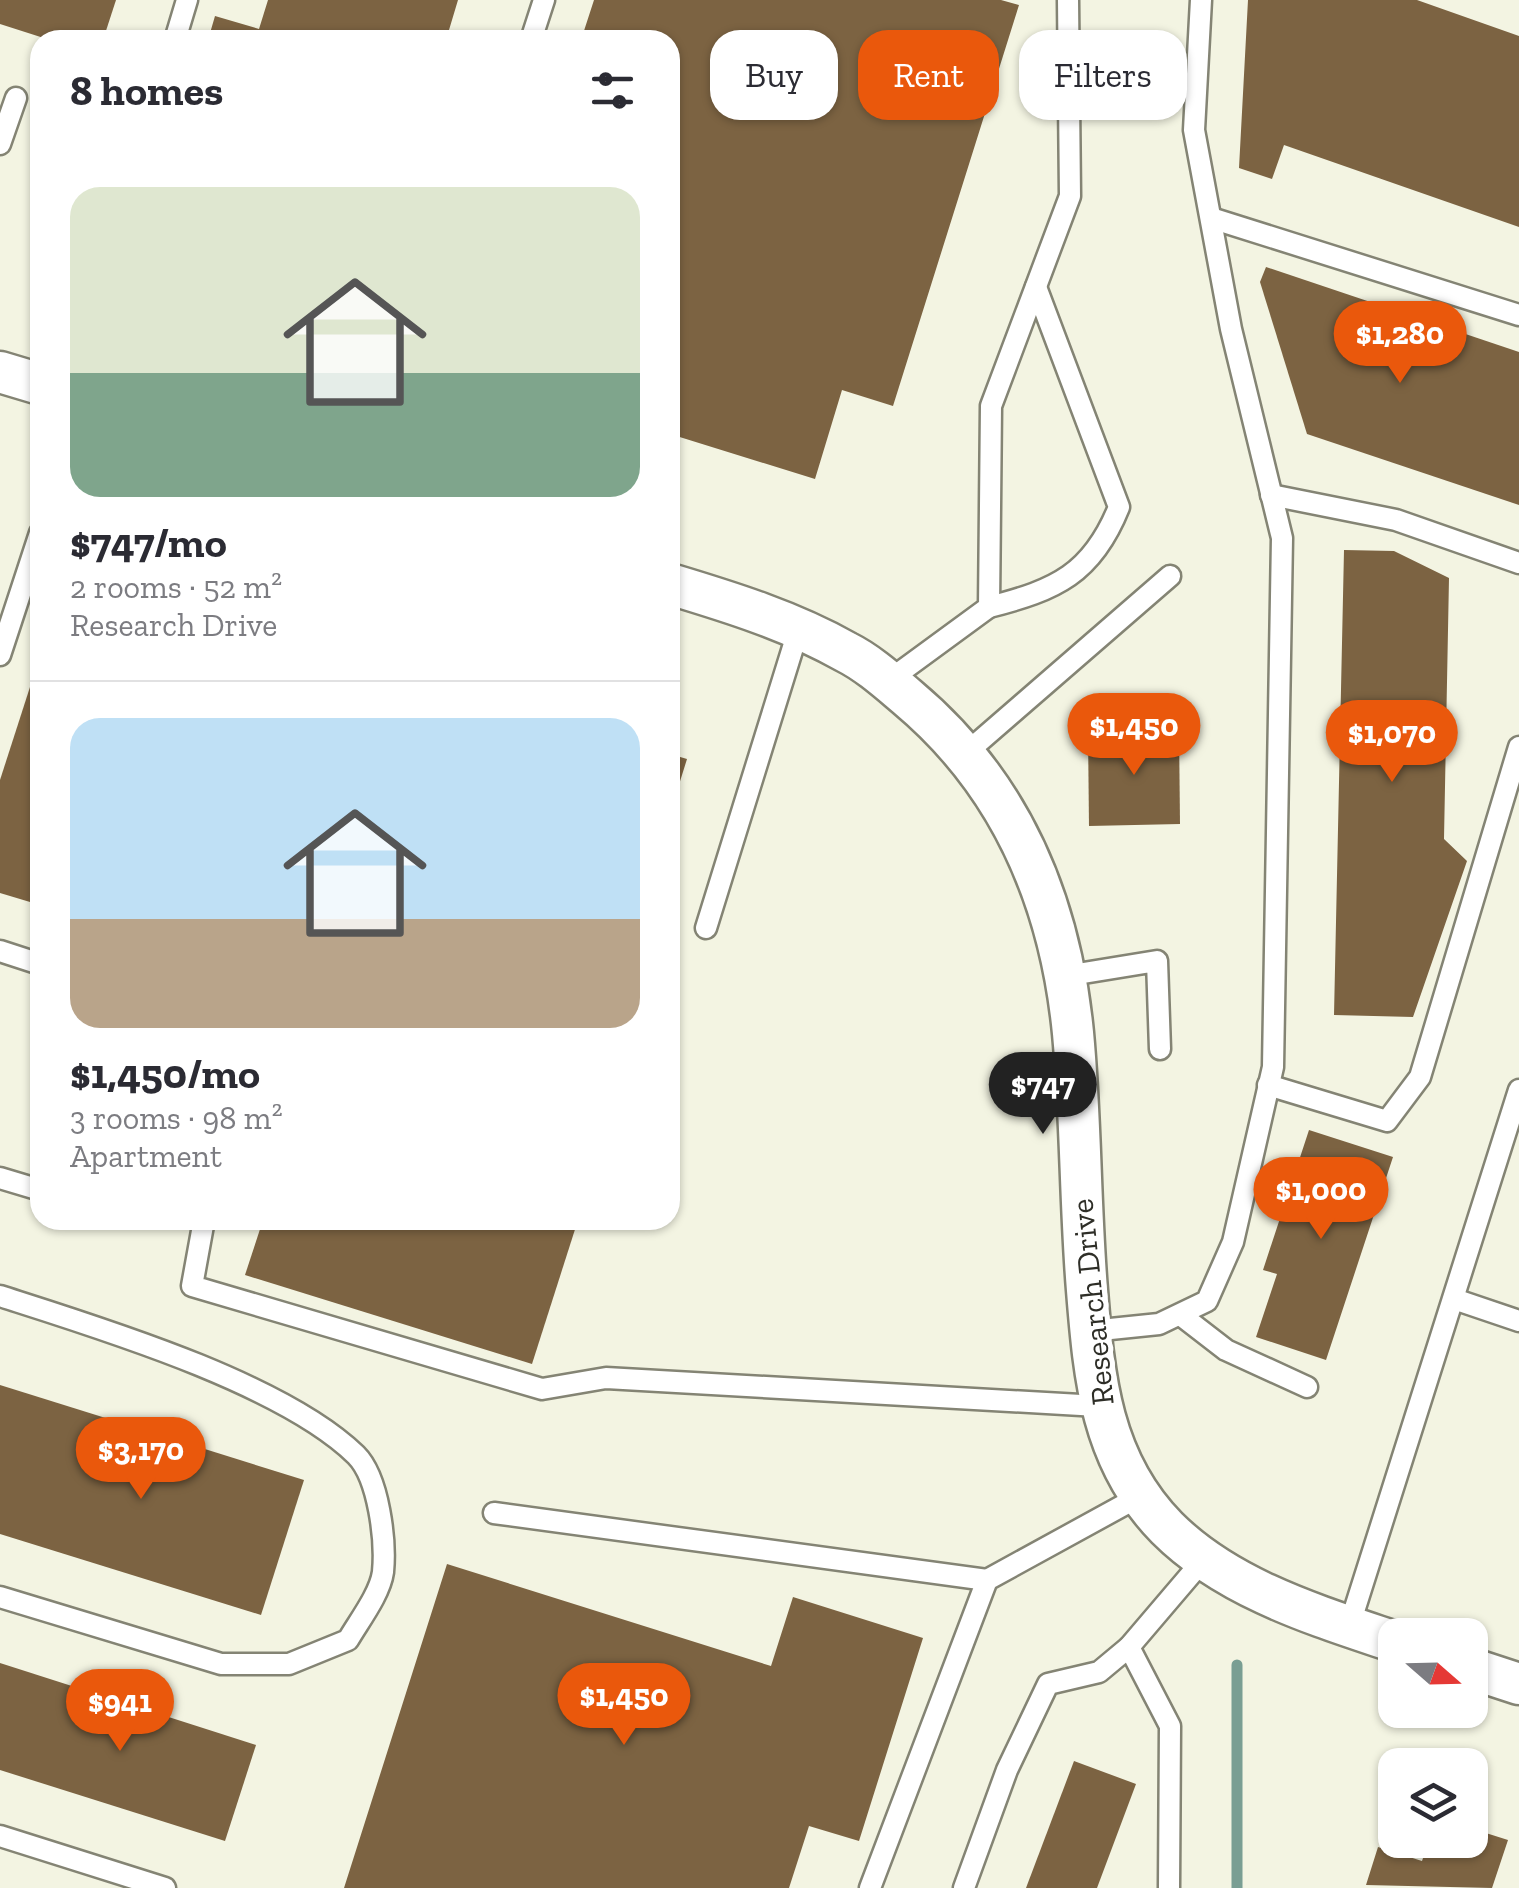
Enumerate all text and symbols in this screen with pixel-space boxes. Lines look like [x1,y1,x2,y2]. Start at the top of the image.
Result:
chip: Buy [710,30,838,120]
chip: Rent [858,30,999,120]
chip: Filters [1019,30,1187,120]
icon: filters [585,63,640,118]
text: 8 homes [70,65,223,116]
icon: home [265,252,445,432]
pin: $1,280 [1319,301,1481,386]
text: $1,280 [1356,314,1444,352]
text: $747/mo [70,517,227,568]
text: 2 rooms · 52 m² [70,568,282,606]
text: Research Drive [70,606,277,644]
pin: $1,450 [1053,693,1215,778]
pin: $1,070 [1311,700,1473,785]
text: $1,450 [1089,706,1179,744]
text: $1,070 [1348,713,1436,751]
icon: home [265,783,445,963]
text: $1,450/mo [70,1048,260,1099]
pin: $747 [984,1052,1102,1137]
text: $747 [1011,1065,1075,1103]
text: 3 rooms · 98 m² [70,1099,283,1137]
text: Apartment [70,1137,222,1175]
pin: $1,000 [1240,1157,1402,1242]
text: $1,000 [1275,1170,1367,1208]
street label: Research Drive [1062,1197,1122,1407]
pin: $3,170 [60,1417,222,1502]
text: $3,170 [98,1430,184,1468]
north arrow [1378,1618,1488,1728]
map controls [1378,1618,1488,1858]
pin: $1,450 [543,1663,705,1748]
pin: $941 [61,1669,179,1754]
text: $1,450 [579,1676,669,1714]
text: $941 [88,1682,152,1720]
button: layers [1378,1748,1488,1858]

